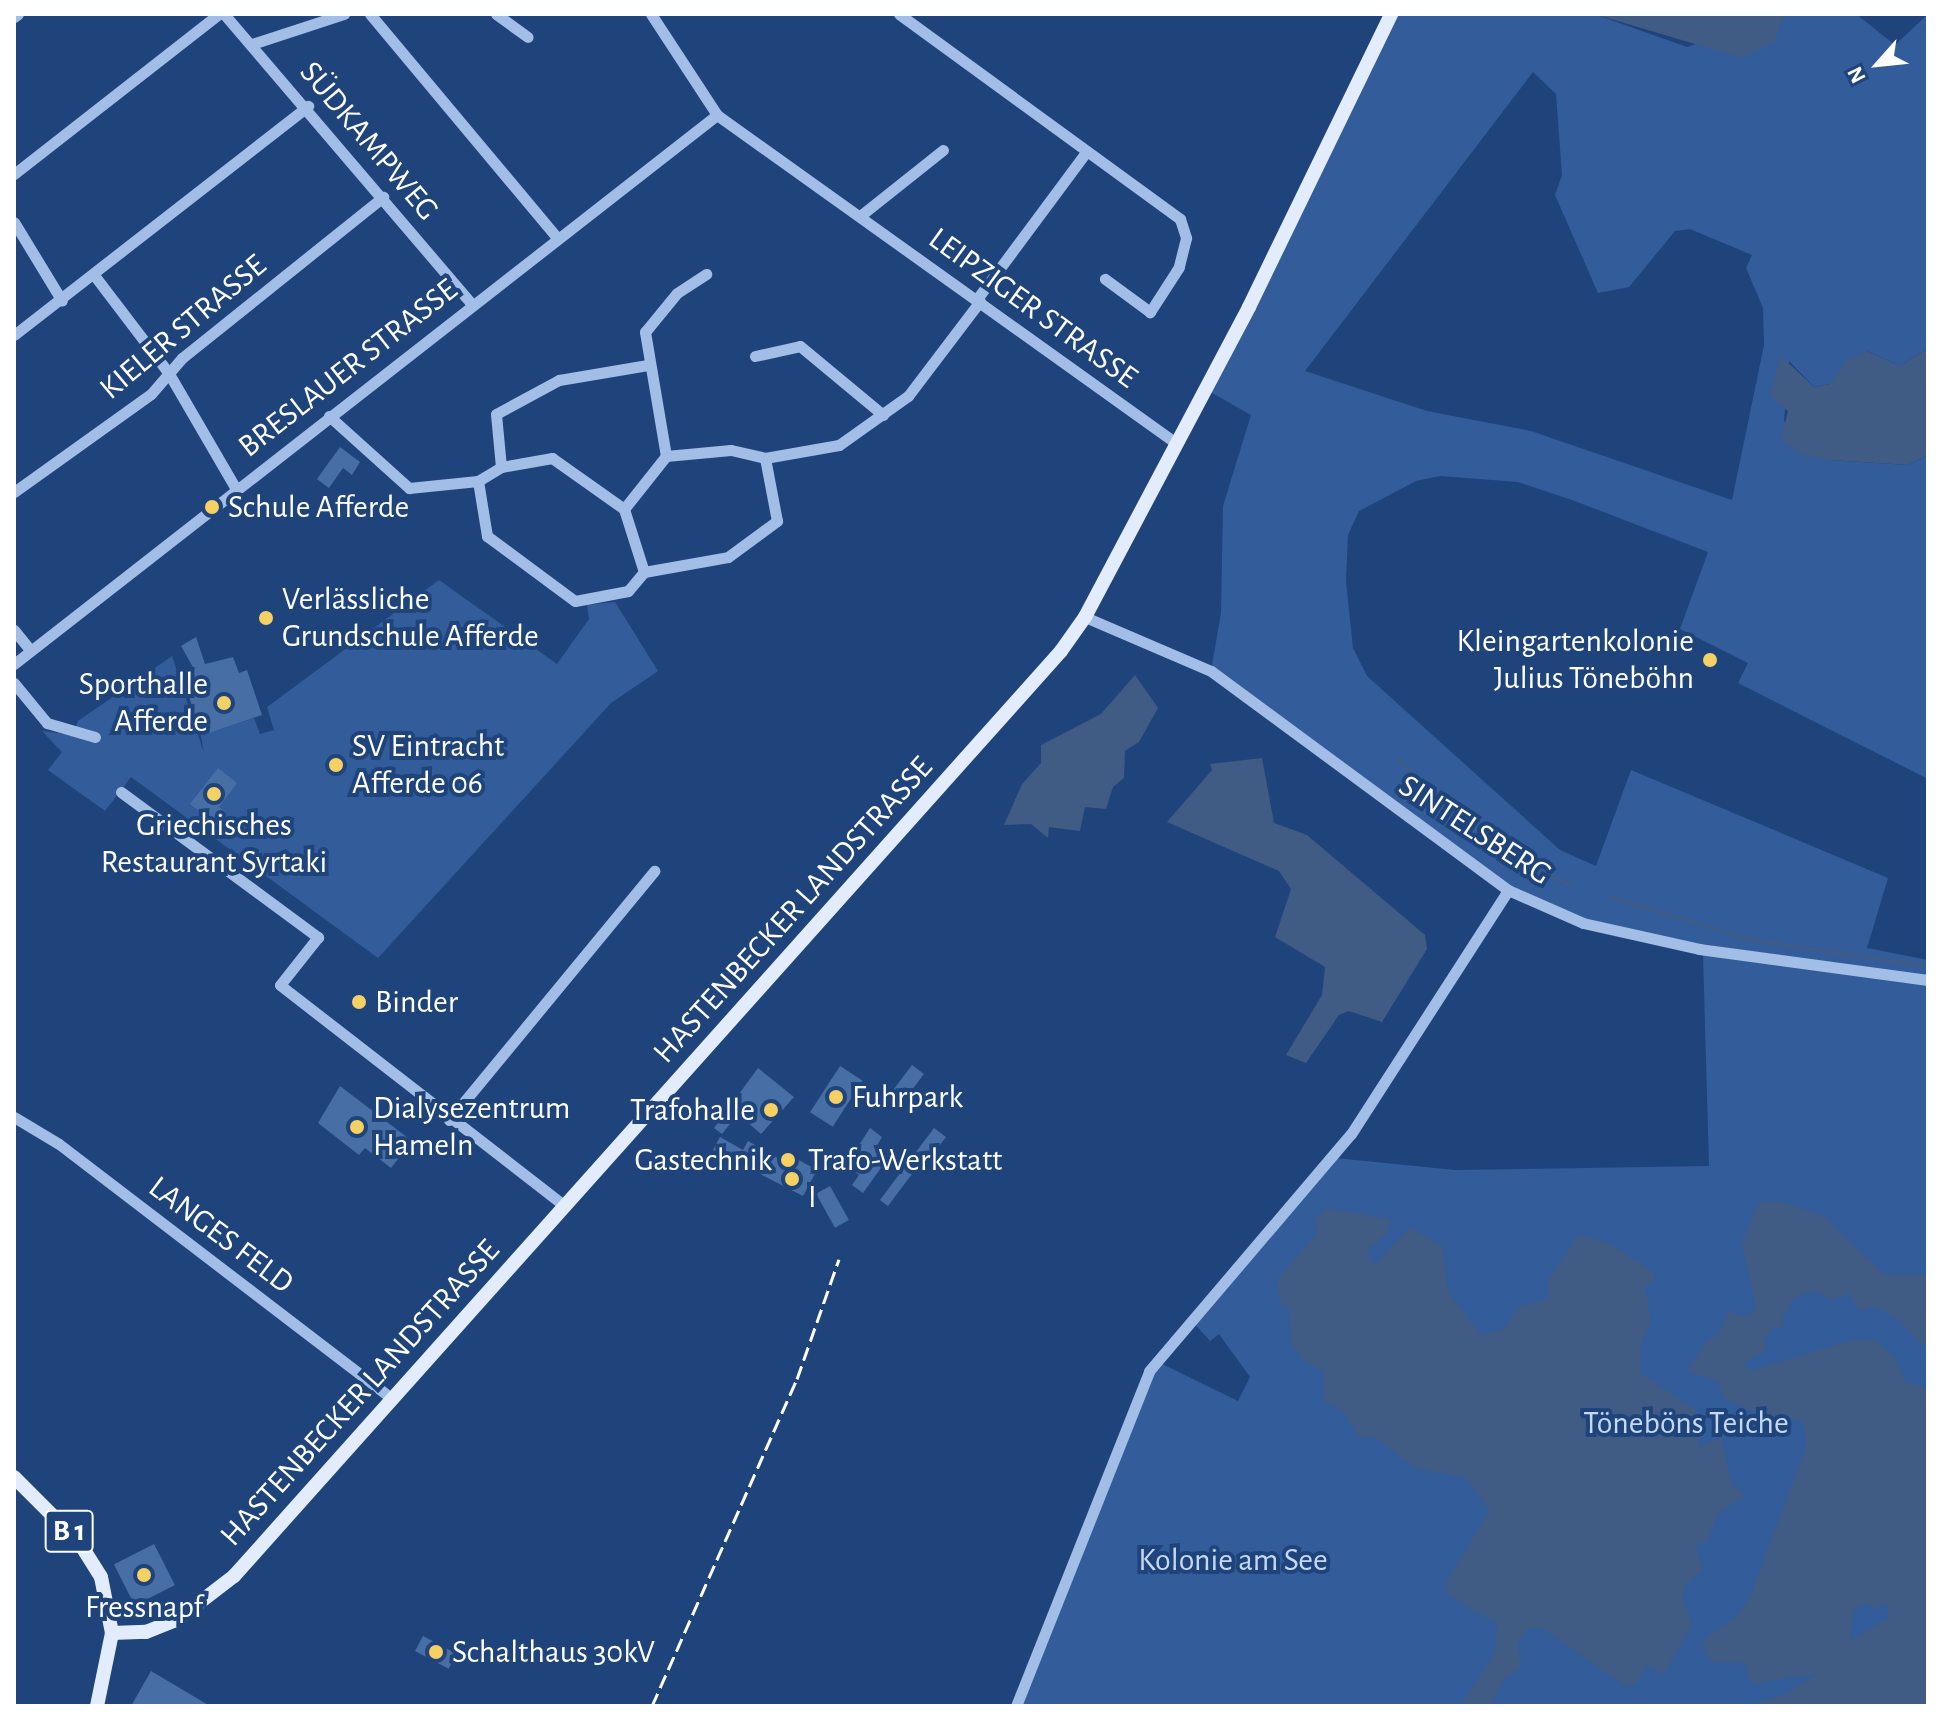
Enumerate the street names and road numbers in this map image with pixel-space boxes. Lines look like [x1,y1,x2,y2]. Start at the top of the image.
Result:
street label: SÜDKAMPWEG [291,54,447,228]
street label: LEIPZIGER STRASSE [921,219,1145,397]
street label: KIELER STRASSE [92,246,274,408]
street label: BRESLAUER STRASSE [231,271,465,465]
street label: HASTENBECKER LANDSTRASSE [645,749,941,1071]
street label: SINTELSBERG [1392,767,1558,893]
street label: LANGES FELD [141,1168,301,1302]
street label: HASTENBECKER LANDSTRASSE [212,1232,508,1554]
road number: B 1 [43,1505,95,1557]

